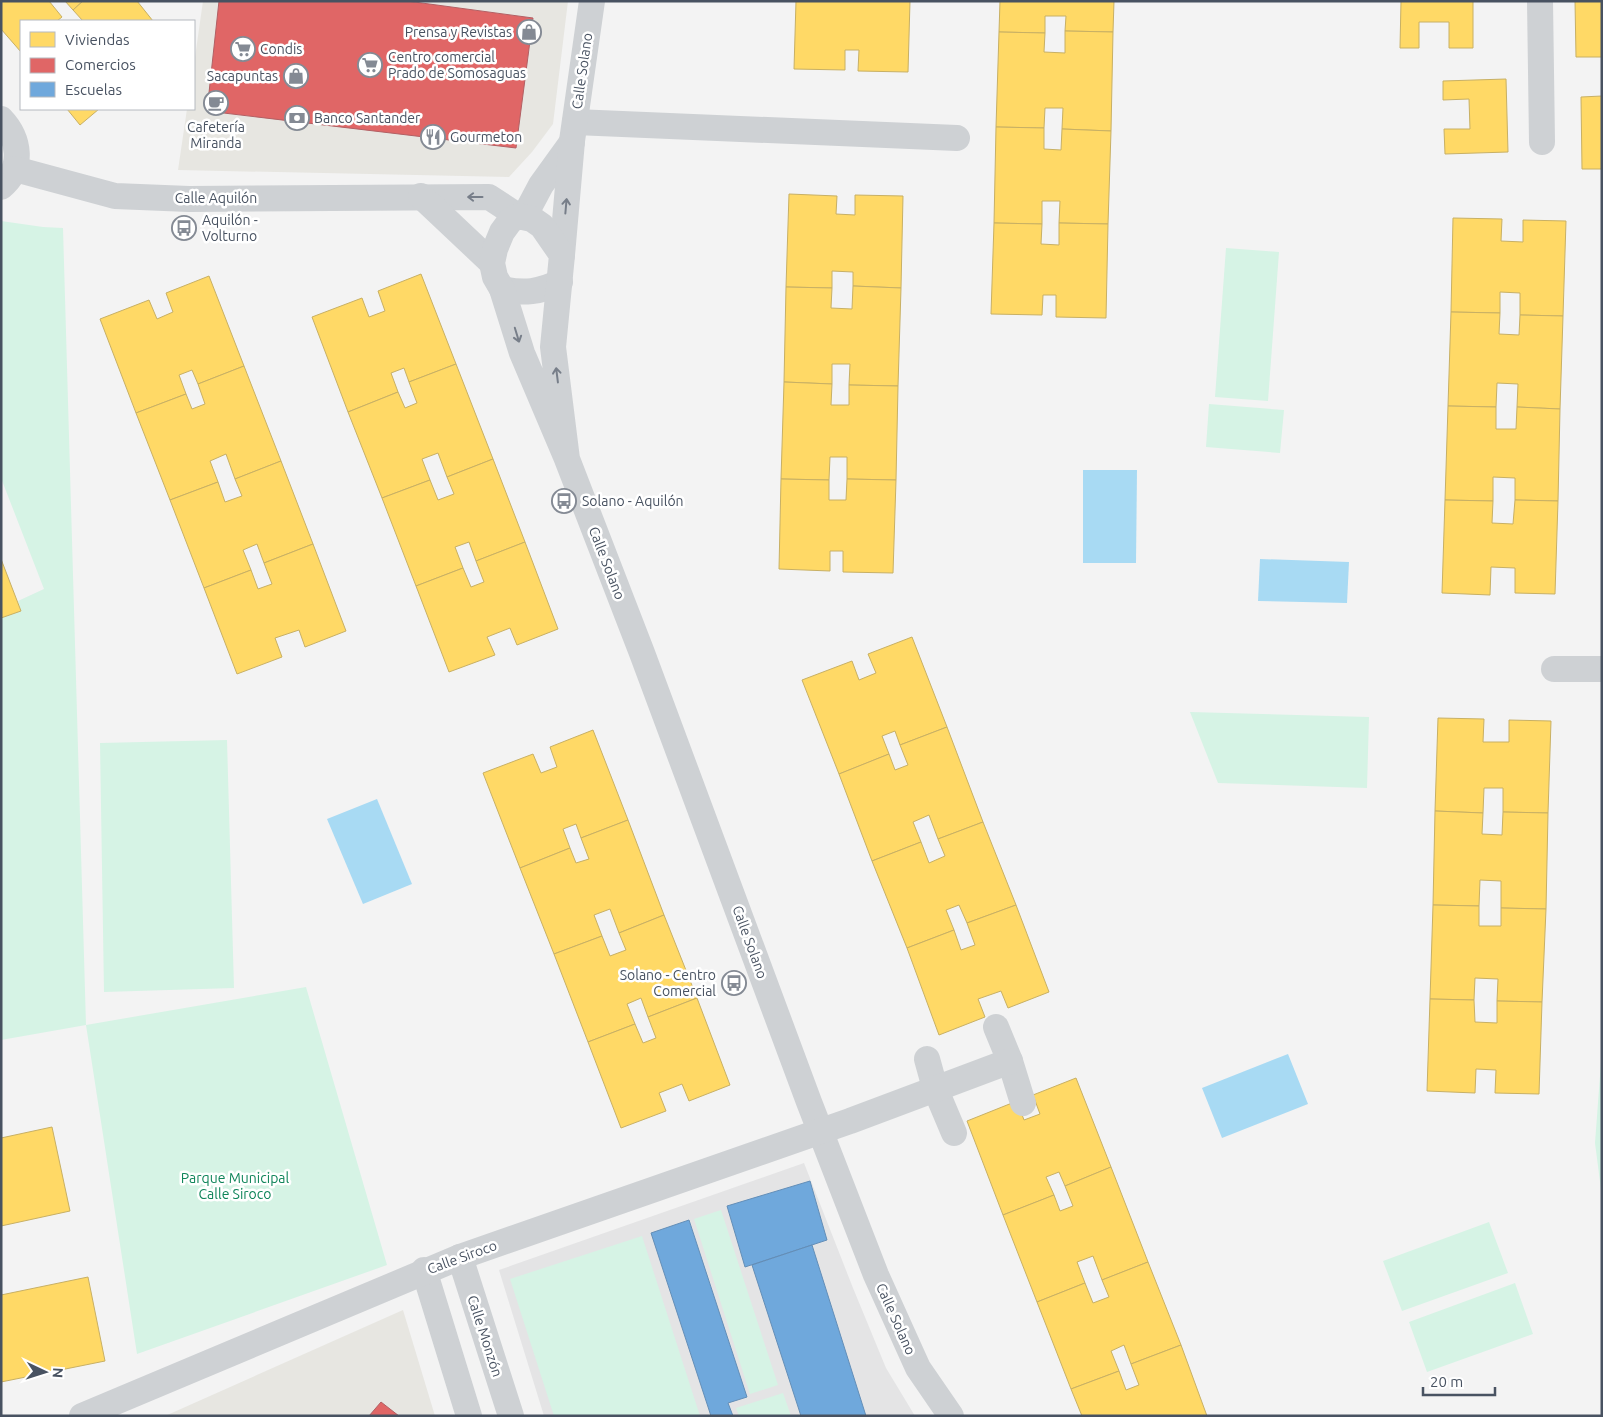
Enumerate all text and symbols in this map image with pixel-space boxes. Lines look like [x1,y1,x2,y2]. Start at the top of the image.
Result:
shop icon: Prensa y Revistas [516,19,542,45]
legend [20,20,195,110]
place label: Prensa y Revistas [405,24,512,40]
text: Viviendas [65,31,129,48]
street label: Calle Solano [569,32,595,110]
supermarket icon: Condis [230,36,256,62]
place label: Condis [260,41,302,57]
place label: Centro comercial Prado de Somosaguas [388,49,526,81]
supermarket icon: Centro comercial Prado de Somosaguas [357,52,383,78]
text: Comercios [65,56,136,73]
shop icon: Sacapuntas [283,63,309,89]
place label: Sacapuntas [207,68,278,84]
text: Escuelas [65,81,122,98]
cafe icon: Cafetería Miranda [203,90,229,116]
bank icon: Banco Santander [284,105,310,131]
place label: Banco Santander [314,110,421,126]
place label: Cafetería Miranda [187,119,245,151]
restaurant icon: Gourmeton [420,124,446,150]
place label: Gourmeton [450,129,522,145]
street label: Calle Aquilón [175,190,257,206]
one-way arrow [467,192,484,202]
one-way arrow [562,198,571,214]
place label: Aquilón - Volturno [202,212,258,244]
bus stop icon: Aquilón - Volturno [171,215,197,241]
one-way arrow [512,327,522,343]
one-way arrow [551,368,561,384]
bus stop icon: Solano - Aquilón [551,488,577,514]
place label: Solano - Aquilón [582,493,684,509]
street label: Calle Solano [586,524,628,602]
street label: Calle Solano [729,903,771,981]
place label: Solano - Centro Comercial [620,967,716,999]
bus stop icon: Solano - Centro Comercial [721,970,747,996]
park label: Parque Municipal Calle Siroco [181,1170,290,1202]
street label: Calle Siroco [425,1237,499,1277]
street label: Calle Solano [873,1281,919,1357]
street label: Calle Monzón [464,1293,506,1379]
north arrow [20,1347,70,1397]
scale bar [1423,1364,1496,1396]
text: N [50,1367,66,1379]
text: 20 m [1430,1373,1463,1390]

